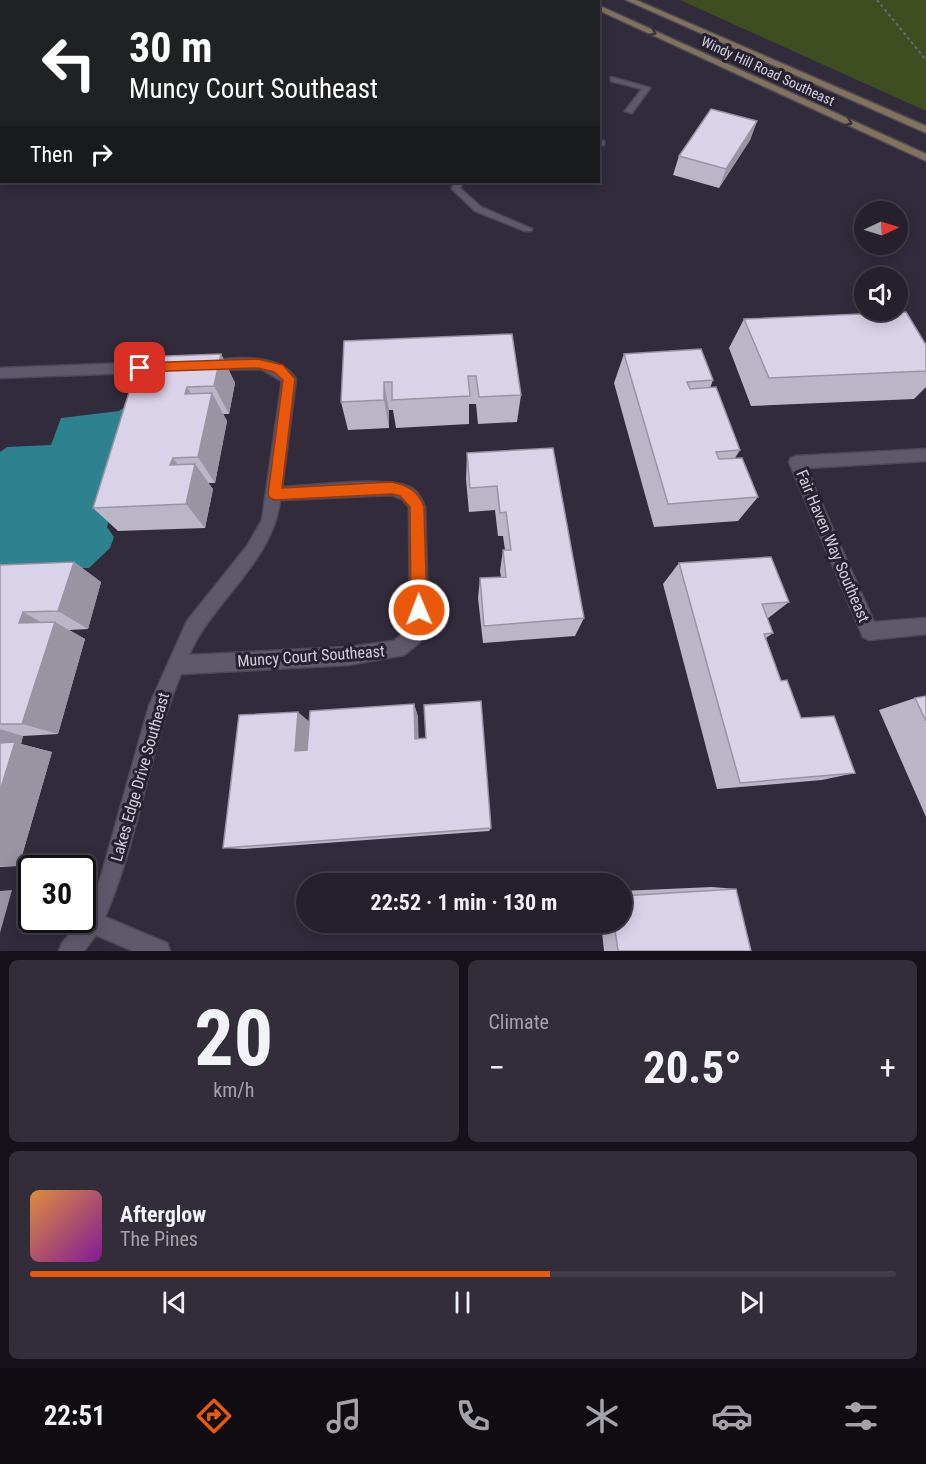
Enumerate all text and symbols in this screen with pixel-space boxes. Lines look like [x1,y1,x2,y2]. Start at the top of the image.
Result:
text: 30 m [129,23,212,72]
icon: left [30,24,108,102]
one-way arrow [645,24,656,36]
street label: Windy Hill Road Southeast [699,33,837,109]
text: Muncy Court Southeast [129,73,378,105]
one-way arrow [841,115,852,127]
icon: right [85,138,118,171]
text: Then [30,142,73,167]
north arrow [854,201,908,255]
map controls [854,201,908,321]
button: sound [854,267,908,321]
pin [114,342,165,393]
icon: arrive [123,351,156,384]
street label: Fair Haven Way Southeast [792,467,874,625]
position arrow [387,578,451,642]
street label: Muncy Court Southeast [237,641,386,671]
street label: Lakes Edge Drive Southeast [107,690,173,864]
speed limit sign: 30 [18,855,96,933]
text: 22:52 · 1 min · 130 m [371,890,557,915]
text: 20 [194,993,273,1084]
text: Climate [489,1010,549,1034]
text: 20.5° [643,1041,742,1094]
text: − [489,1048,505,1087]
text: + [880,1048,896,1087]
text: km/h [213,1078,254,1102]
text: Afterglow [120,1202,206,1227]
text: The Pines [120,1227,198,1251]
icon: previous [158,1286,191,1319]
icon: pause [446,1286,479,1319]
icon: next [735,1286,768,1319]
icon: directions [193,1395,235,1437]
icon: music [323,1395,365,1437]
icon: phone [452,1395,494,1437]
icon: climate [581,1395,623,1437]
icon: car [711,1395,753,1437]
icon: filters [840,1395,882,1437]
text: 22:51 [44,1400,106,1432]

